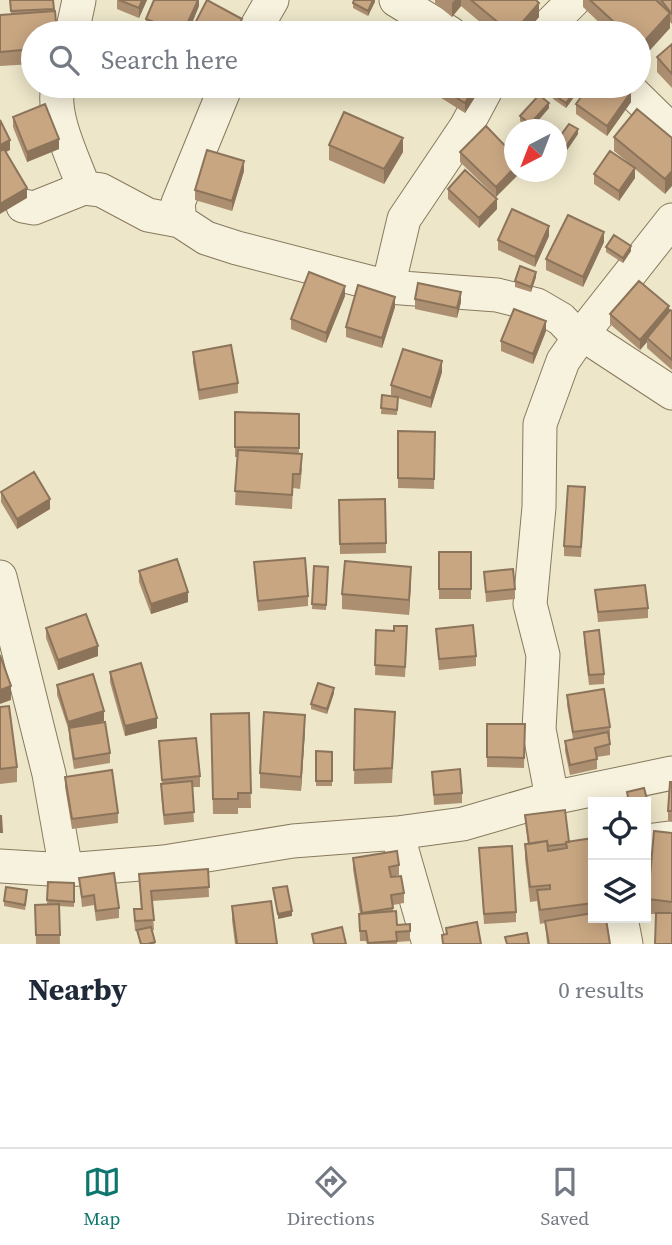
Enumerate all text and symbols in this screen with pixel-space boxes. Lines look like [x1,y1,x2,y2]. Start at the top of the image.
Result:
search box [21,21,651,98]
icon: search [45,41,83,79]
text: Search here [101,42,238,78]
north arrow [504,119,567,182]
map controls [588,797,651,923]
button: locate [588,797,651,860]
button: layers [588,860,651,923]
text: Nearby [28,969,127,1010]
text: 0 results [558,974,644,1006]
tab: Map [83,1163,121,1231]
tab: Directions [287,1163,375,1231]
tab: Saved [540,1163,589,1231]

